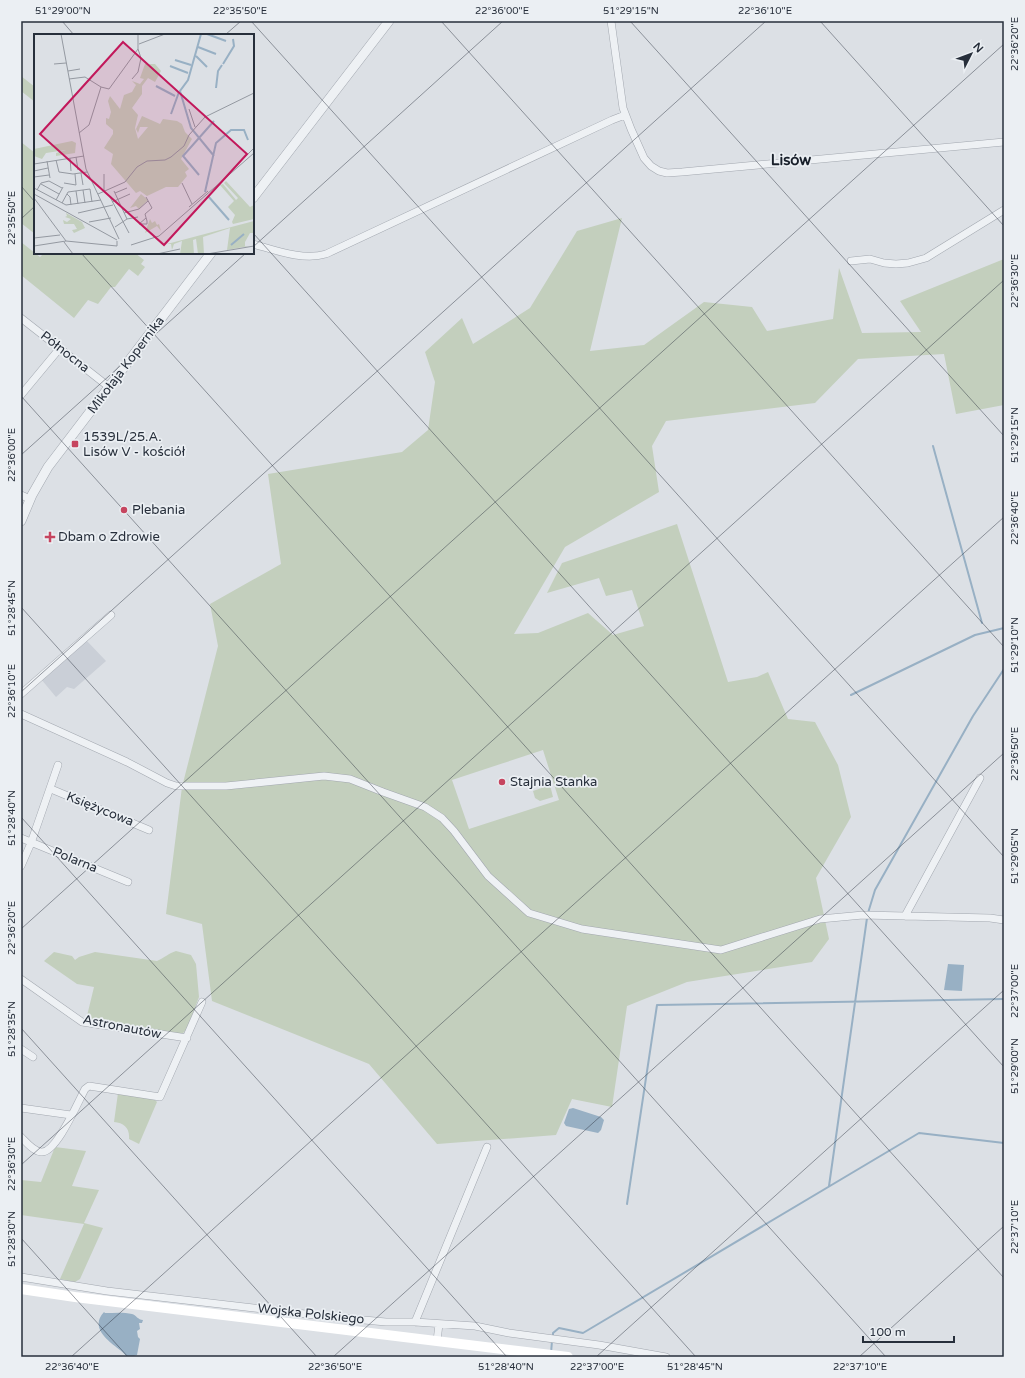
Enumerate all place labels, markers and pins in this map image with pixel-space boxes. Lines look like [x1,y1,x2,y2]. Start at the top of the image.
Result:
place label: 1539L/25.A. Lisów V - kościół [83,429,186,460]
marker: 1539L/25.A. Lisów V - kościół [70,439,80,449]
place label: Plebania [132,502,185,518]
marker: Plebania [119,505,129,515]
place label: Dbam o Zdrowie [58,529,160,545]
marker: Dbam o Zdrowie [45,532,55,542]
place label: Stajnia Stanka [510,774,597,790]
marker: Stajnia Stanka [497,777,507,787]

